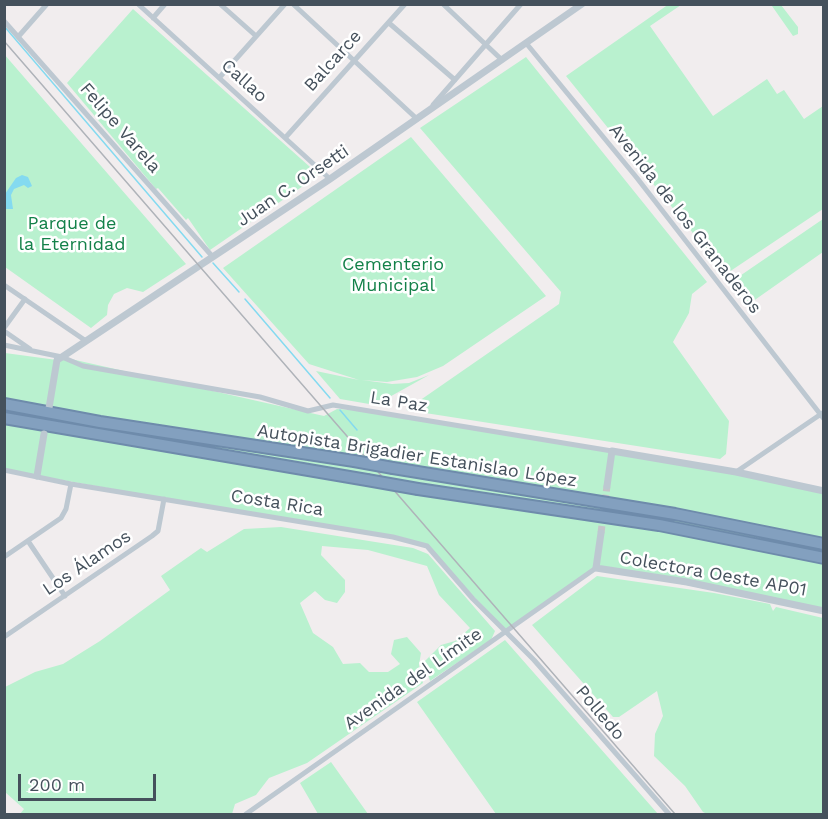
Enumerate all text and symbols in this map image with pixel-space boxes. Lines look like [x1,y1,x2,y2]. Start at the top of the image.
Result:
street label: Balcarce [300,26,366,96]
street label: Callao [217,55,271,107]
street label: Felipe Varela [75,79,165,177]
street label: Avenida de los Granaderos [604,120,766,318]
street label: Juan C. Orsetti [233,141,353,231]
park label: Parque de la Eternidad [19,213,125,256]
park label: Cementerio Municipal [342,254,444,296]
street label: La Paz [369,387,429,417]
street label: Autopista Brigadier Estanislao López [256,420,578,492]
street label: Costa Rica [229,485,325,521]
street label: Los Álamos [39,526,135,600]
street label: Colectora Oeste AP01 [618,547,808,601]
street label: Avenida del Límite [340,623,486,735]
street label: Polledo [571,681,629,745]
scale bar [21,762,159,800]
text: 200 m [29,774,85,795]

